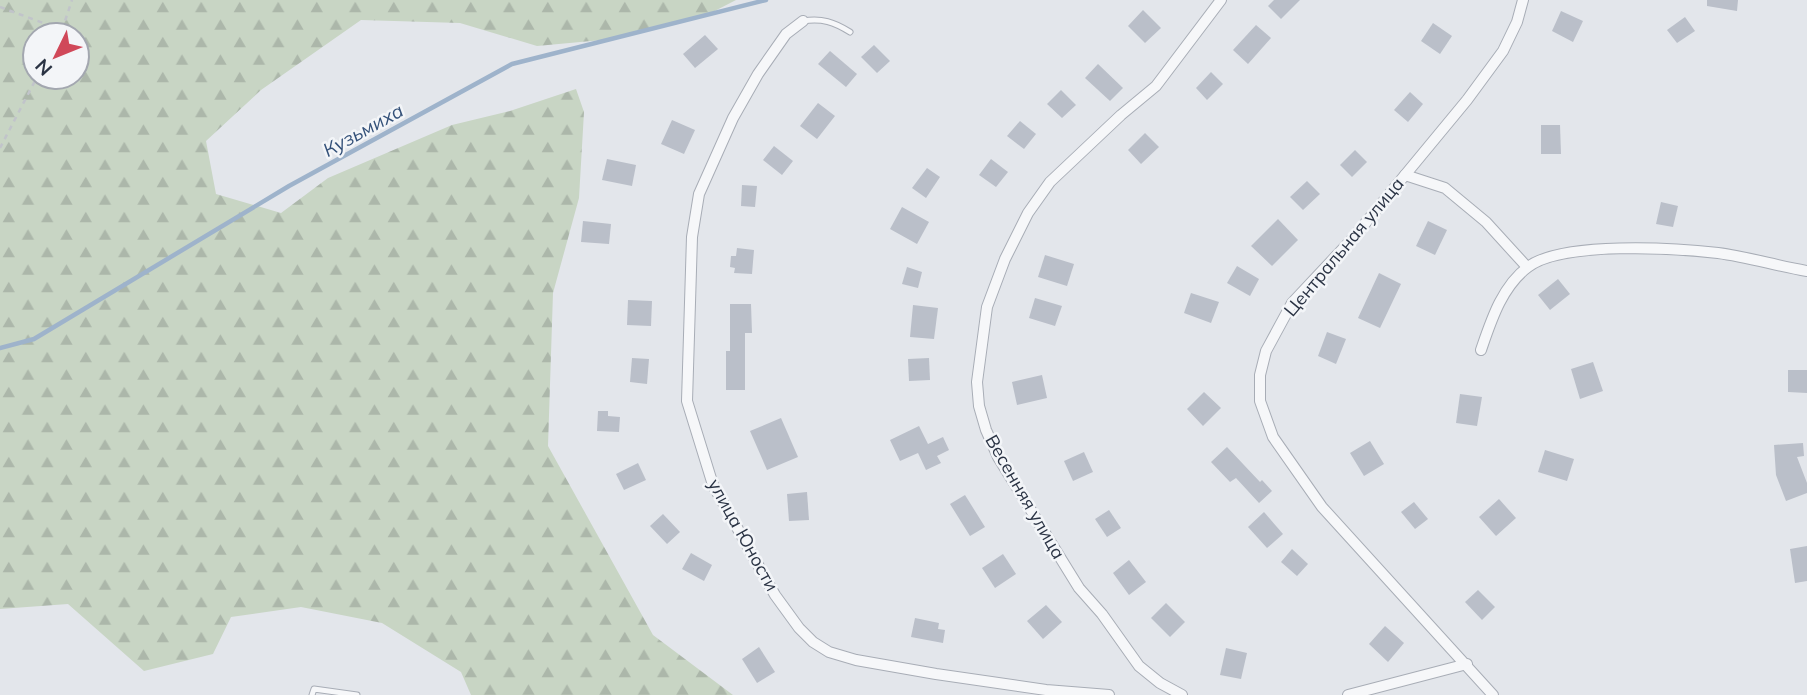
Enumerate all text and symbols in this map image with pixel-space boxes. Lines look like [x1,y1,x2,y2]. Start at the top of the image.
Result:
north arrow [21,21,91,91]
text: N [30,54,57,81]
water label: Кузьмиха [319,98,407,162]
street label: Центральная улица [1279,172,1409,321]
street label: Весенняя улица [981,431,1070,563]
street label: улица Юности [703,474,784,595]

